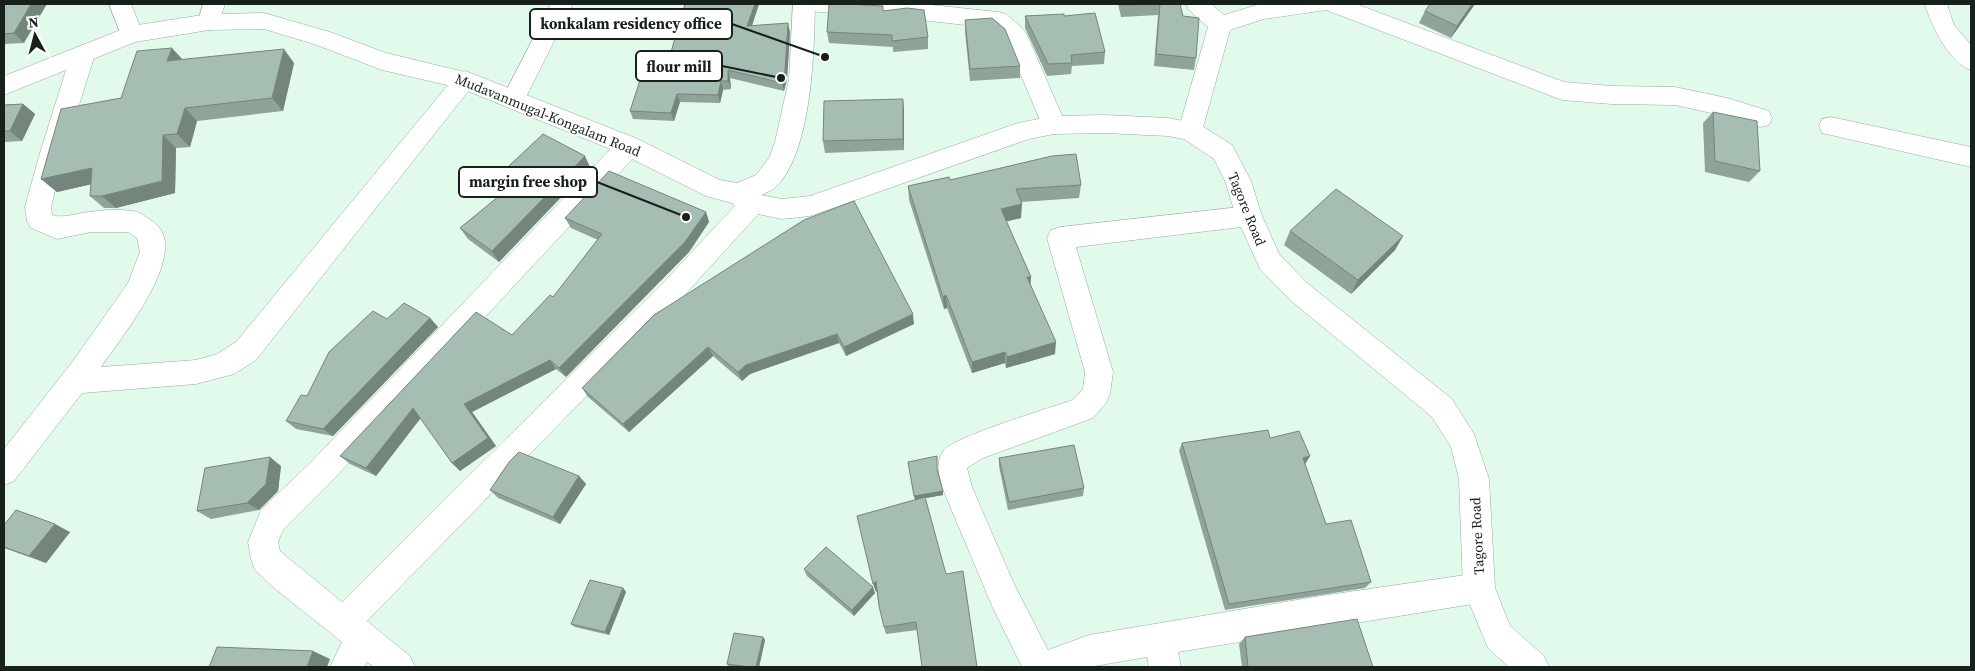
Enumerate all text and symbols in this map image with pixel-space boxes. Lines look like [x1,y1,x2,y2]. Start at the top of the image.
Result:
callout: konkalam residency office [530,9,732,39]
north arrow [10,10,60,60]
text: N [27,12,40,33]
text: konkalam residency office [540,13,722,34]
callout: flour mill [636,51,722,81]
text: flour mill [646,56,712,77]
street label: Mudavanmugal-Kongalam Road [452,69,644,161]
callout: margin free shop [459,167,597,197]
street label: Tagore Road [1223,169,1271,249]
text: margin free shop [469,171,587,192]
street label: Tagore Road [1465,497,1489,575]

